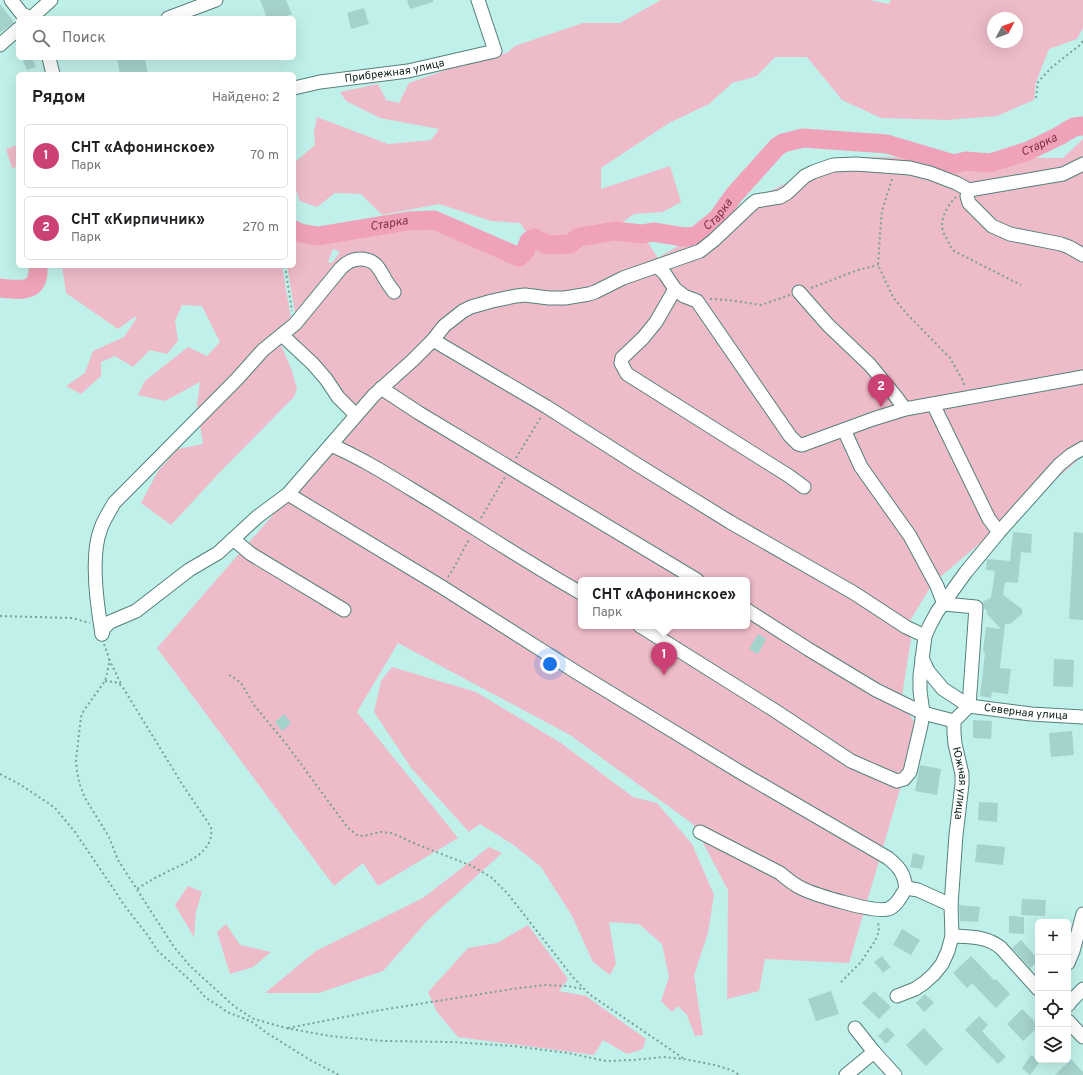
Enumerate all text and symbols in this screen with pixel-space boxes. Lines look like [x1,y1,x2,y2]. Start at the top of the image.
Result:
north arrow [987,12,1023,48]
search box [16,16,296,60]
icon: search [30,27,52,49]
text: Поиск [62,29,106,48]
street label: Прибрежная улица [344,56,446,86]
text: Рядом [32,87,85,109]
text: Найдено: 2 [212,90,280,106]
water label: Старка [1019,130,1061,161]
text: СНТ «Афонинское» [71,139,215,158]
text: 1 [43,148,49,164]
text: 70 m [250,148,279,164]
text: Парк [71,158,101,174]
water label: Старка [700,195,737,235]
text: СНТ «Кирпичник» [71,211,205,230]
water label: Старка [369,213,410,235]
text: 2 [42,220,50,236]
text: 270 m [242,220,279,236]
text: Парк [71,230,101,246]
pin: 2 [868,374,894,407]
popup [578,577,750,629]
text: СНТ «Афонинское» [592,586,736,605]
text: Парк [592,605,622,621]
pin: 1 [651,642,677,675]
your location [540,654,560,674]
street label: Северная улица [983,701,1068,723]
street label: Южная улица [949,745,969,821]
map controls [1035,919,1071,1063]
button: + [1035,919,1071,955]
button: − [1035,955,1071,991]
button: locate [1035,991,1071,1027]
button: layers [1035,1027,1071,1063]

